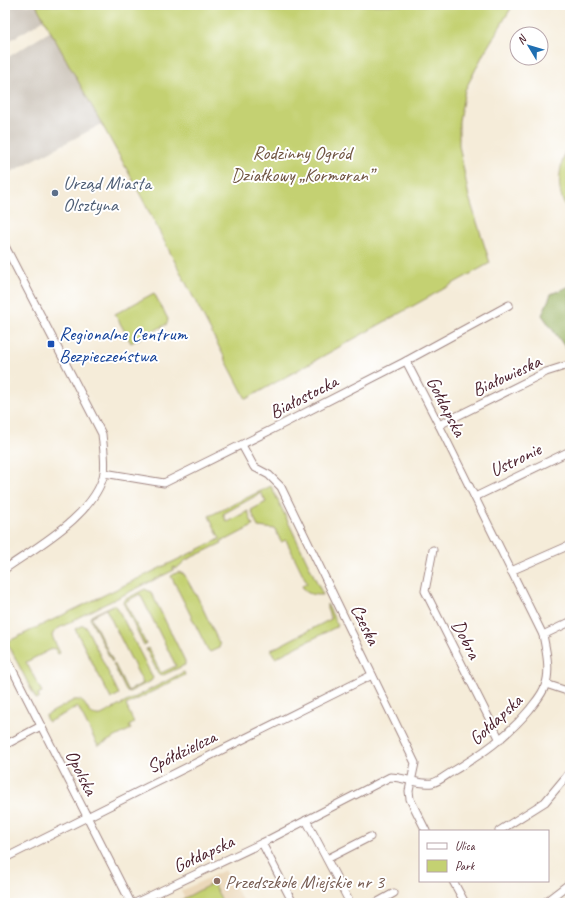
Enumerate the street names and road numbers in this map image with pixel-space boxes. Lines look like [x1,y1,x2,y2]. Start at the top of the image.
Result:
street label: Białowieska [468,349,546,402]
street label: Białostocka [265,369,344,424]
street label: Gołdapska [421,372,472,442]
street label: Ustronie [486,436,547,483]
street label: Czeska [345,600,386,650]
street label: Dobra [446,616,487,664]
street label: Gołdapska [464,688,528,750]
street label: Spółdzielcza [143,724,222,779]
street label: Opolska [60,746,103,800]
street label: Gołdapska [169,829,239,878]

